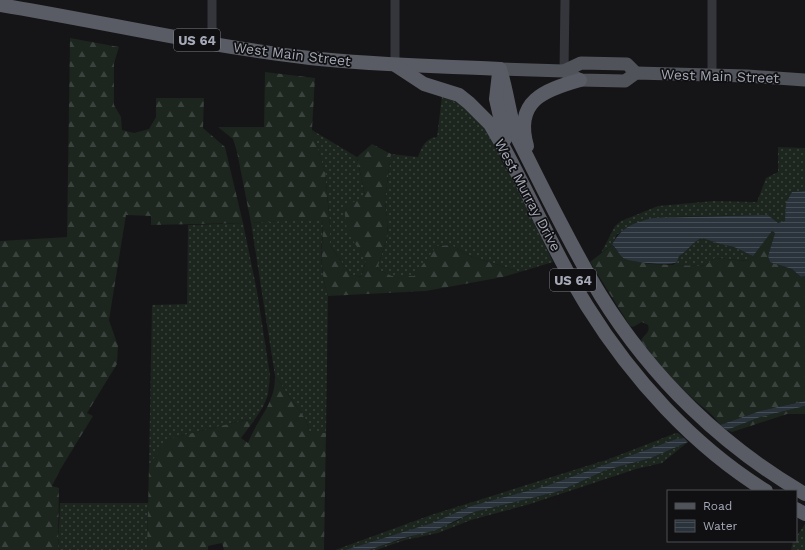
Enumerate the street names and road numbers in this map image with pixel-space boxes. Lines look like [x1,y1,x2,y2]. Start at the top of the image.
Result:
road number: US 64 [174,29,220,51]
street label: West Main Street [232,39,352,69]
street label: West Main Street [661,66,779,86]
street label: West Murray Drive [492,136,564,254]
road number: US 64 [550,269,596,291]

